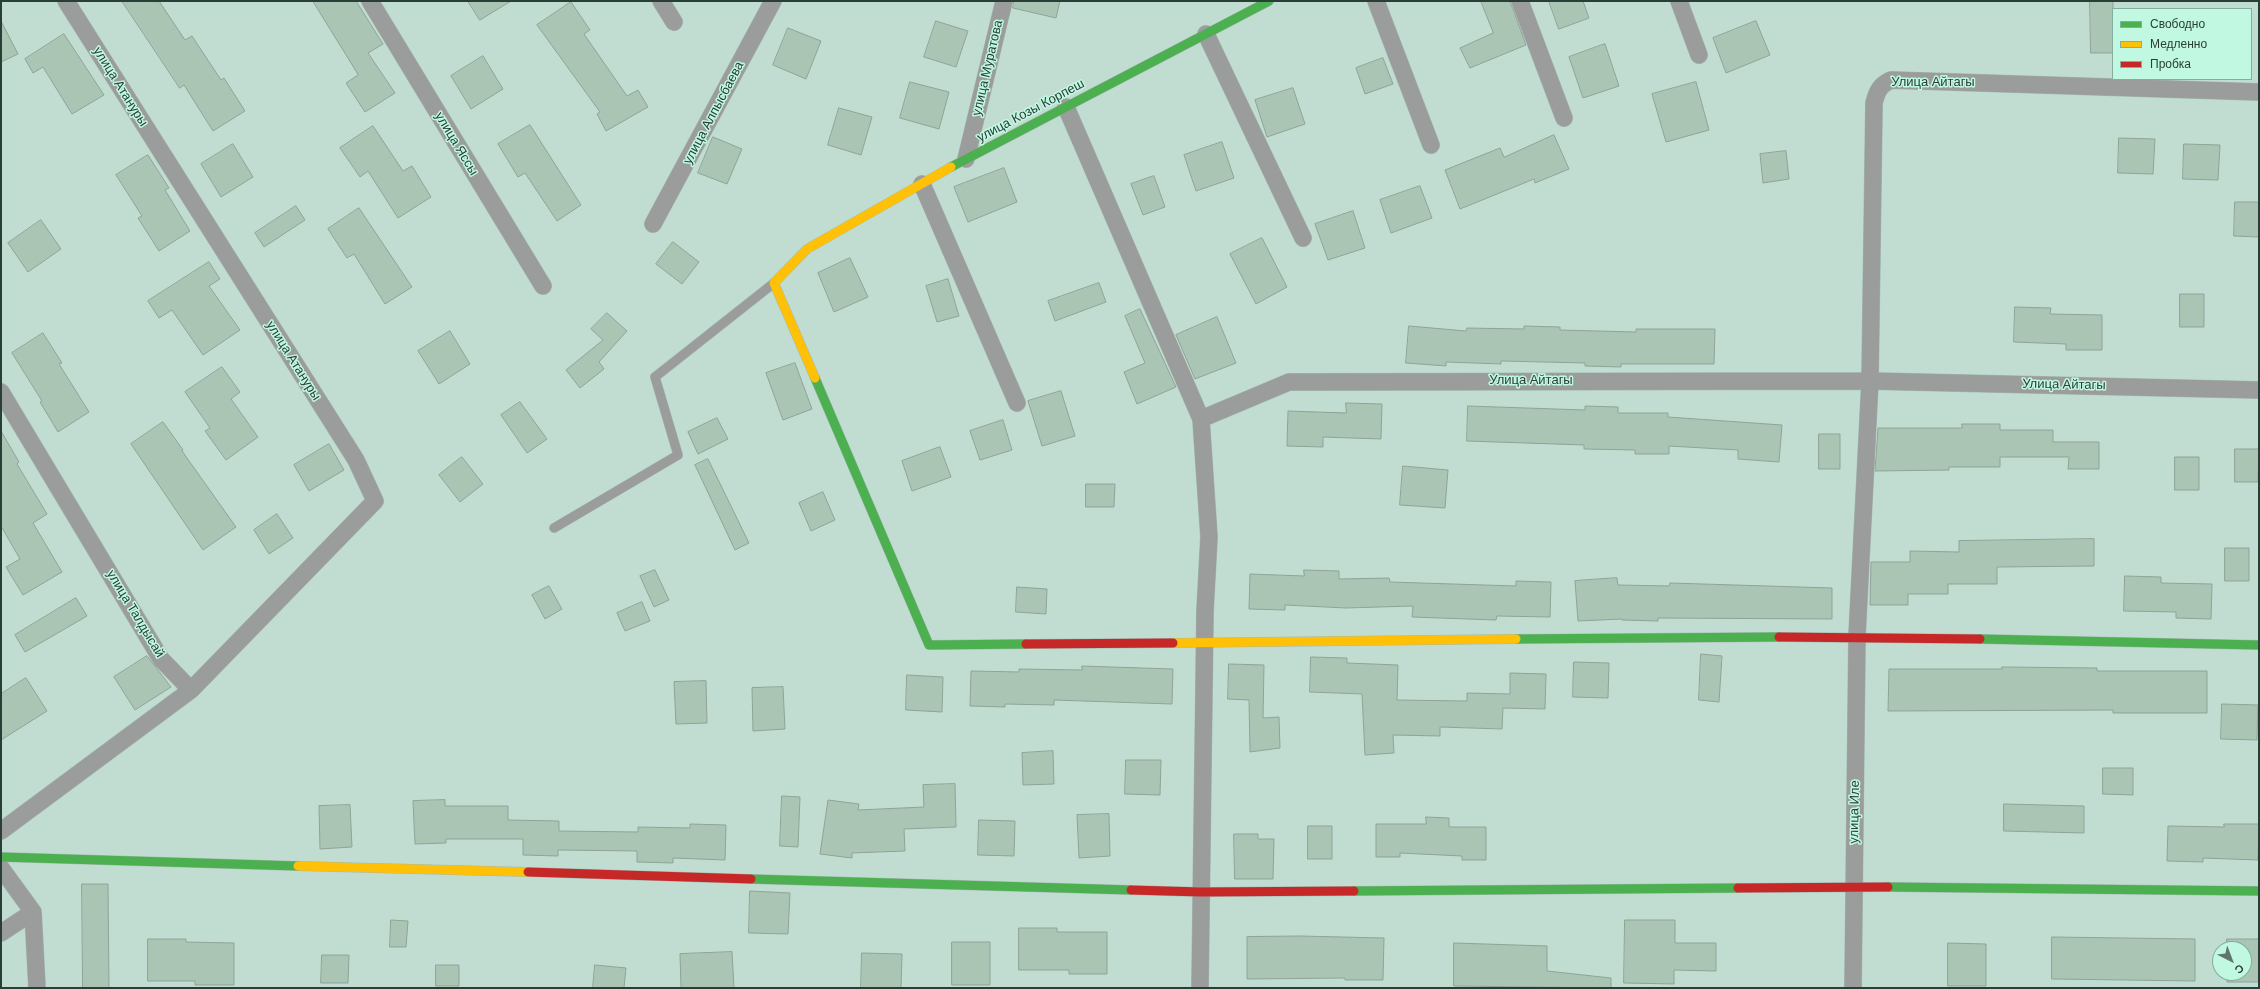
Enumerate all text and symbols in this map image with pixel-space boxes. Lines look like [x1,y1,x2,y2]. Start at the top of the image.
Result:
legend [2112,8,2252,80]
text: Свободно [2150,16,2205,32]
street label: улица Муратова [969,19,1007,117]
text: Медленно [2150,36,2207,52]
street label: улица Атануры [89,44,151,130]
text: Пробка [2150,56,2191,72]
street label: улица Алпысбаева [680,59,748,167]
street label: Улица Айтагы [1891,75,1975,91]
street label: улица Козы Корпеш [975,76,1087,146]
street label: улица Яссы [431,110,481,178]
street label: улица Атануры [262,318,324,404]
street label: Улица Айтагы [1489,373,1573,389]
street label: Улица Айтагы [2022,376,2106,394]
street label: улица Талдысай [103,567,167,661]
street label: улица Иле [1847,780,1863,844]
north arrow [2212,941,2252,981]
text: С [2232,961,2247,977]

